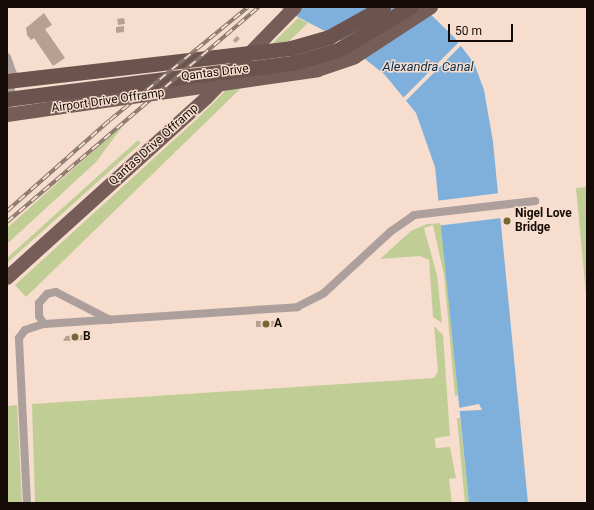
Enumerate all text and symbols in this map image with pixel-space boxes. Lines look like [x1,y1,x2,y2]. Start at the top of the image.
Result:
scale bar [450,16,515,42]
text: 50 m [455,24,482,38]
water label: Alexandra Canal [382,59,474,75]
street label: Qantas Drive [180,62,250,84]
street label: Airport Drive Offramp [51,86,165,116]
street label: Qantas Drive Offramp [106,101,202,189]
place label: Nigel Love Bridge [515,207,572,235]
marker: Nigel Love Bridge [502,216,512,226]
place label: A [274,317,282,331]
marker: A [261,319,271,329]
place label: B [83,330,91,344]
marker: B [70,332,80,342]

